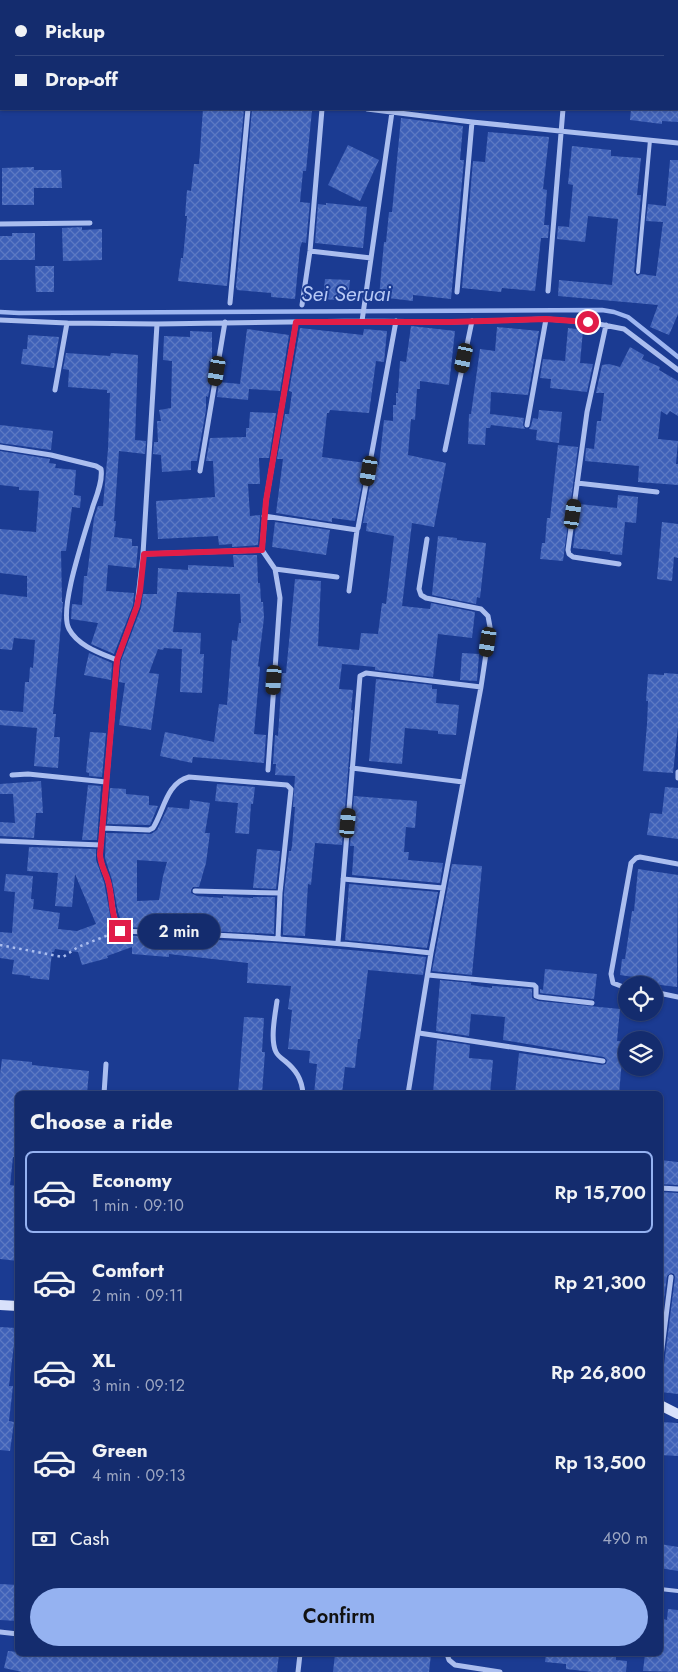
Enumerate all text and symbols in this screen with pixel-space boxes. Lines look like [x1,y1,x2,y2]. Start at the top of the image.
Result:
text: Pickup [45,18,105,45]
text: Drop-off [45,66,118,93]
water label: Sei Seruai [301,279,391,309]
route start [577,311,599,333]
car [453,342,474,374]
car [207,355,226,387]
car [359,455,378,487]
car [563,498,582,530]
car [478,626,497,658]
car [265,665,282,695]
car [339,807,356,839]
callout: 2 min [138,914,220,948]
route end [109,920,131,942]
text: 2 min [158,920,200,943]
map controls [618,976,663,1076]
button: locate [618,976,663,1021]
button: layers [618,1031,663,1076]
text: Choose a ride [30,1105,173,1137]
text: Economy [92,1167,172,1194]
icon: car [32,1170,77,1215]
text: Rp 15,700 [554,1179,646,1206]
text: 1 min · 09:10 [92,1194,184,1217]
text: Comfort [92,1257,164,1284]
icon: car [32,1260,77,1305]
text: Rp 21,300 [554,1269,646,1296]
text: 2 min · 09:11 [92,1284,183,1307]
text: XL [92,1347,115,1374]
icon: car [32,1350,77,1395]
text: Rp 26,800 [551,1359,646,1386]
text: 3 min · 09:12 [92,1374,185,1397]
text: Green [92,1437,148,1464]
icon: car [32,1440,77,1485]
text: Rp 13,500 [554,1449,646,1476]
text: 4 min · 09:13 [92,1464,185,1487]
icon: cash [30,1525,58,1553]
text: Cash [70,1525,110,1552]
text: 490 m [603,1527,648,1550]
button: Confirm [30,1588,648,1646]

